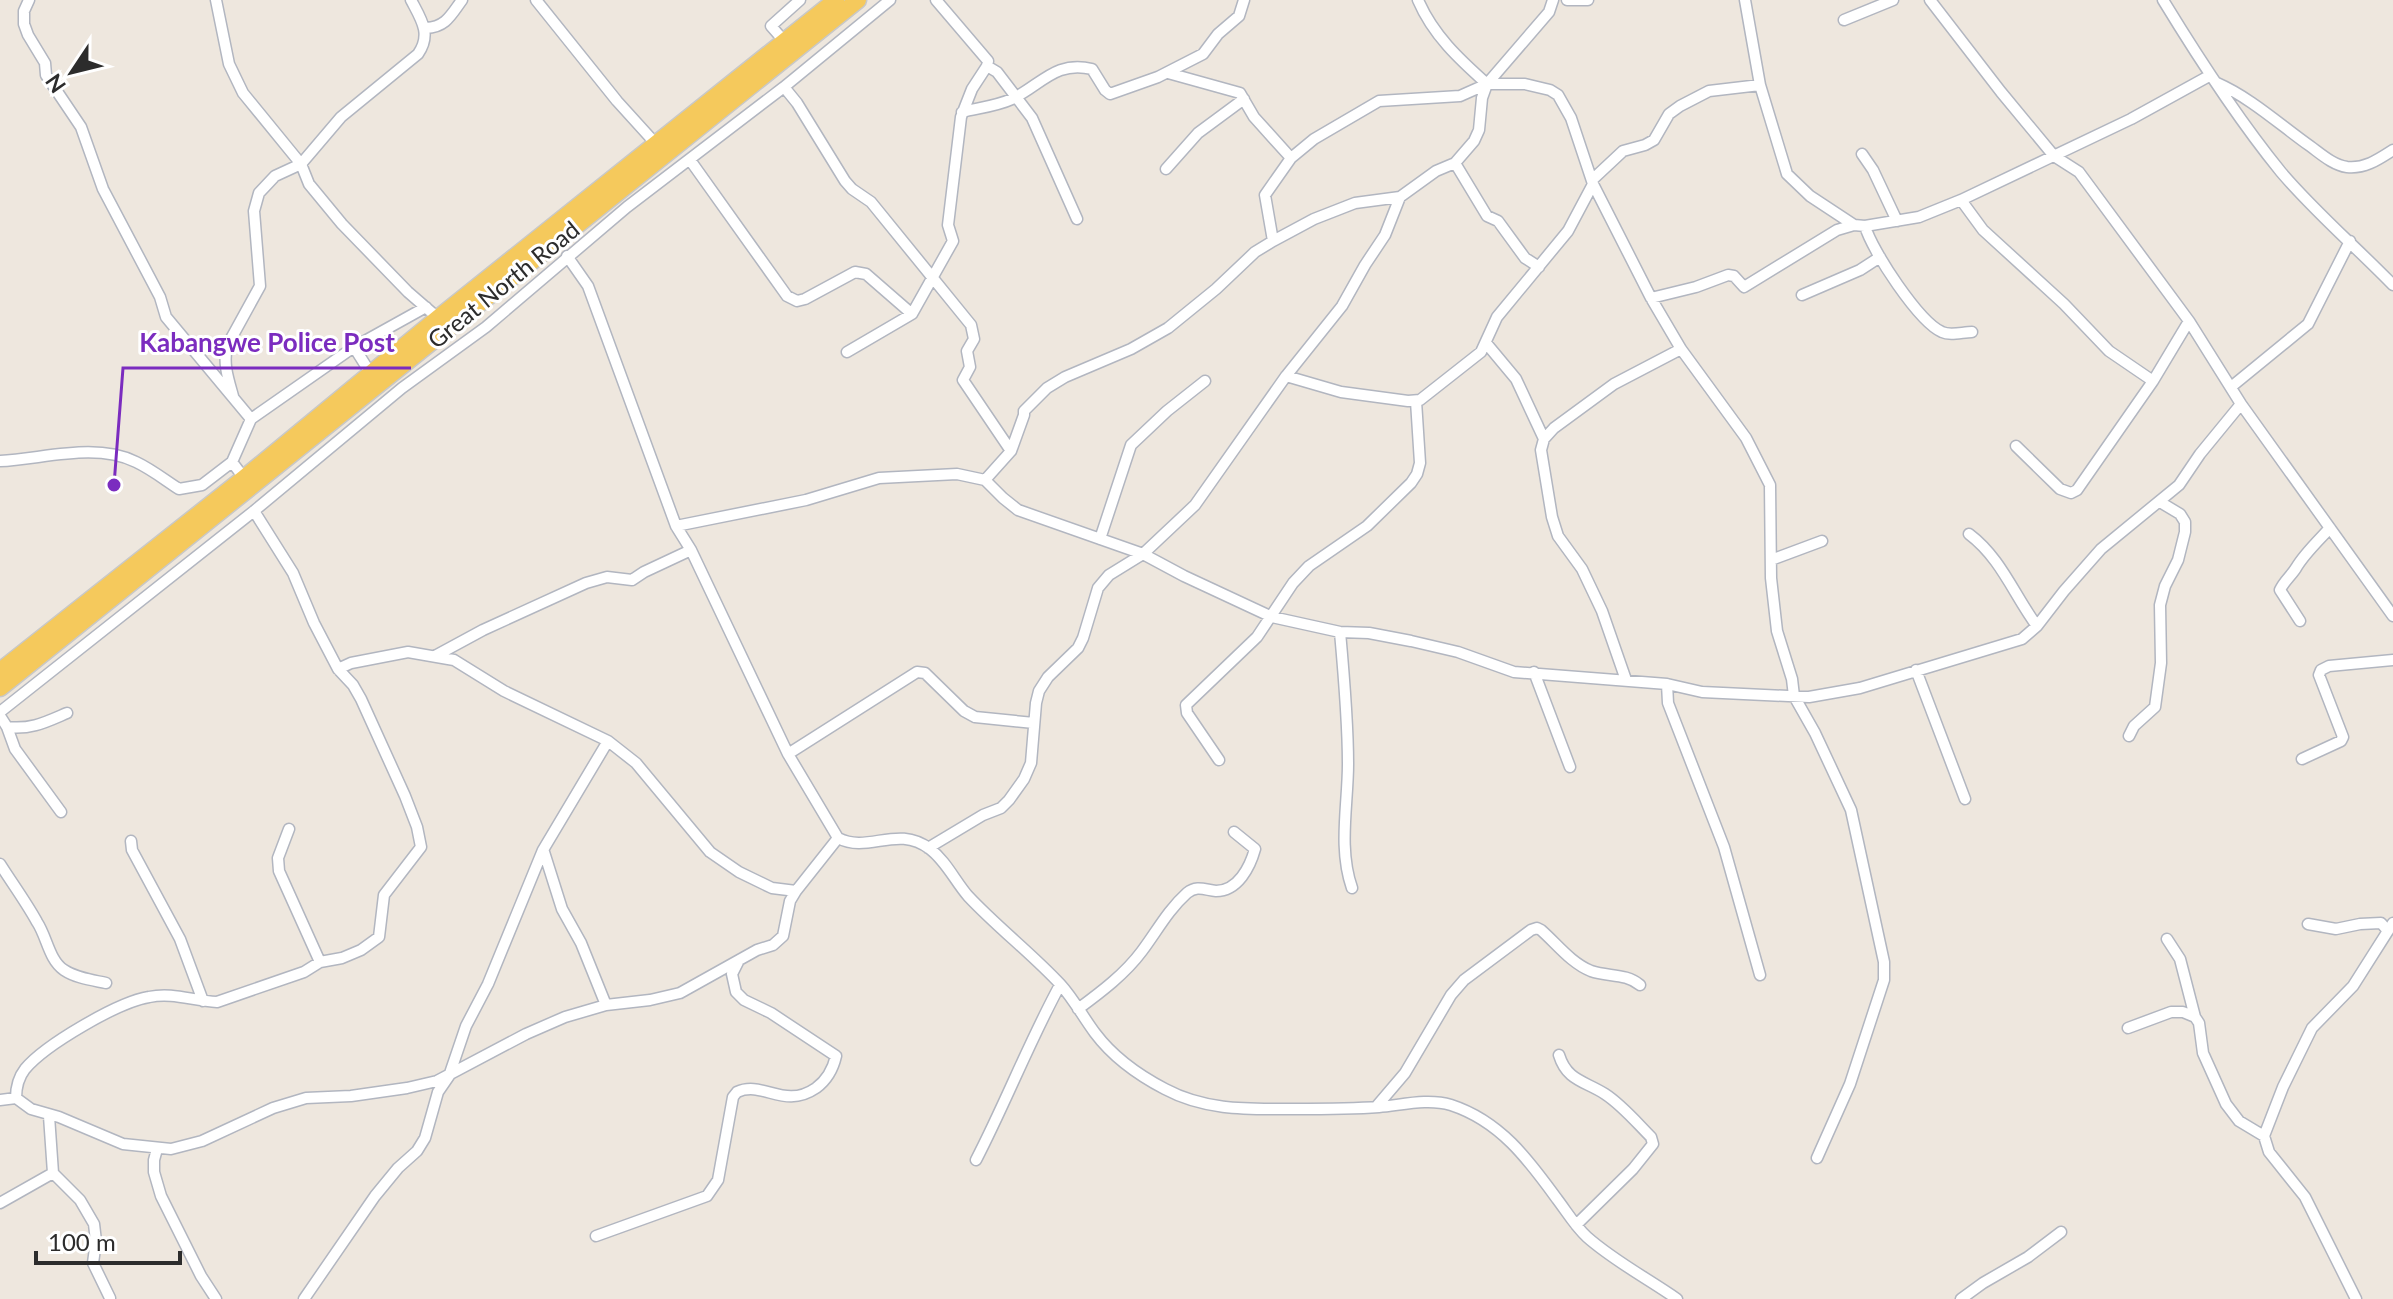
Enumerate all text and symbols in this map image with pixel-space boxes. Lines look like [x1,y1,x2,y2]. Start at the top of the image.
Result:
north arrow [32,32,112,112]
text: N [39,69,71,98]
street label: Great North Road [421,214,585,354]
callout: Kabangwe Police Post [123,318,411,368]
text: Kabangwe Police Post [139,326,395,358]
scale bar [36,1215,180,1265]
text: 100 m [48,1227,116,1256]

